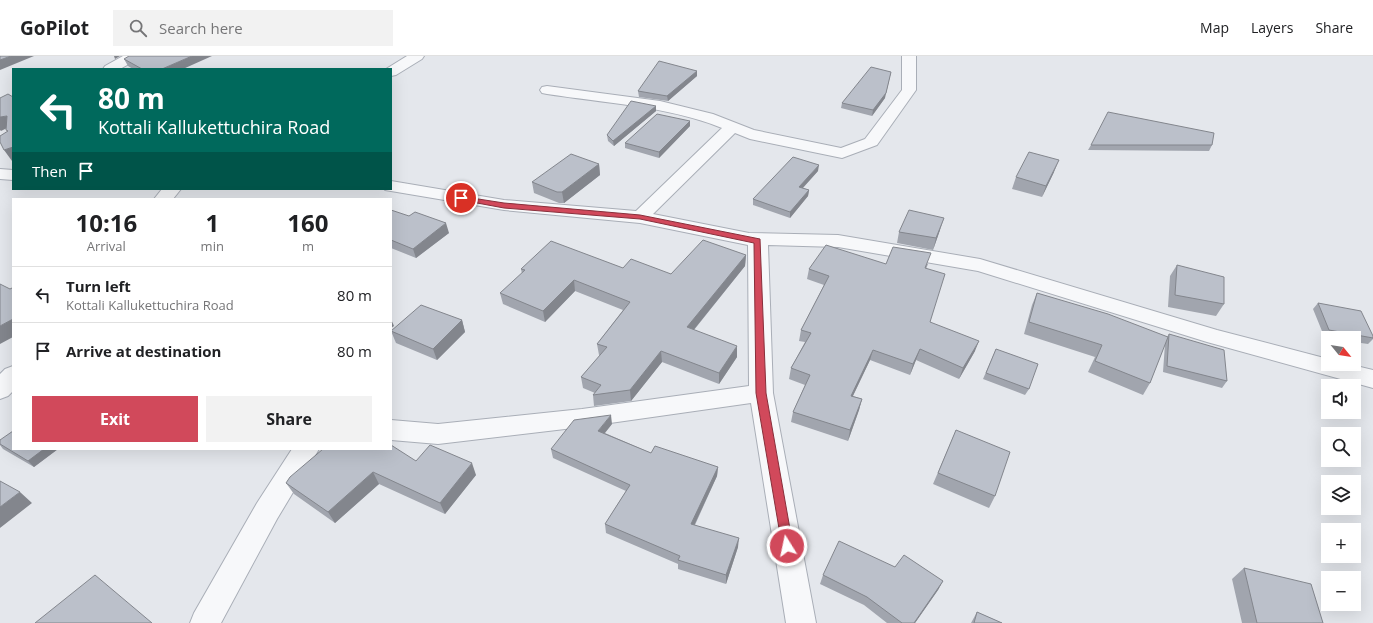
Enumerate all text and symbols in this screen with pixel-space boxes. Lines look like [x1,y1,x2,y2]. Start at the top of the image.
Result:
search box [113,10,393,46]
text: GoPilot [20,15,89,41]
icon: search [127,17,149,39]
text: Search here [159,18,243,38]
text: Map [1200,18,1229,37]
text: Layers [1251,18,1293,37]
text: Share [1315,18,1353,37]
text: 80 m [98,79,165,117]
icon: left [32,84,84,136]
text: Kottali Kallukettuchira Road [98,115,330,139]
icon: arrive [75,160,97,182]
text: Then [32,161,67,181]
pin [444,181,478,215]
icon: arrive [450,187,472,209]
text: 10:16 [75,206,137,239]
text: 1 [205,206,219,239]
text: 160 [287,206,329,239]
text: Arrival [87,237,126,255]
text: min [201,237,224,255]
text: m [302,237,314,255]
text: Turn left [66,276,131,296]
icon: left [32,284,54,306]
text: 80 m [337,285,372,305]
text: Kottali Kallukettuchira Road [66,296,234,314]
north arrow [1321,331,1361,371]
map controls [1321,331,1361,611]
icon: arrive [32,340,54,362]
text: Arrive at destination [66,341,221,361]
text: 80 m [337,341,372,361]
button: sound [1321,379,1361,419]
button: Exit [32,396,198,442]
button: Share [206,396,372,442]
button: search [1321,427,1361,467]
button: layers [1321,475,1361,515]
button: + [1321,523,1361,563]
position arrow [766,525,808,567]
button: − [1321,571,1361,611]

